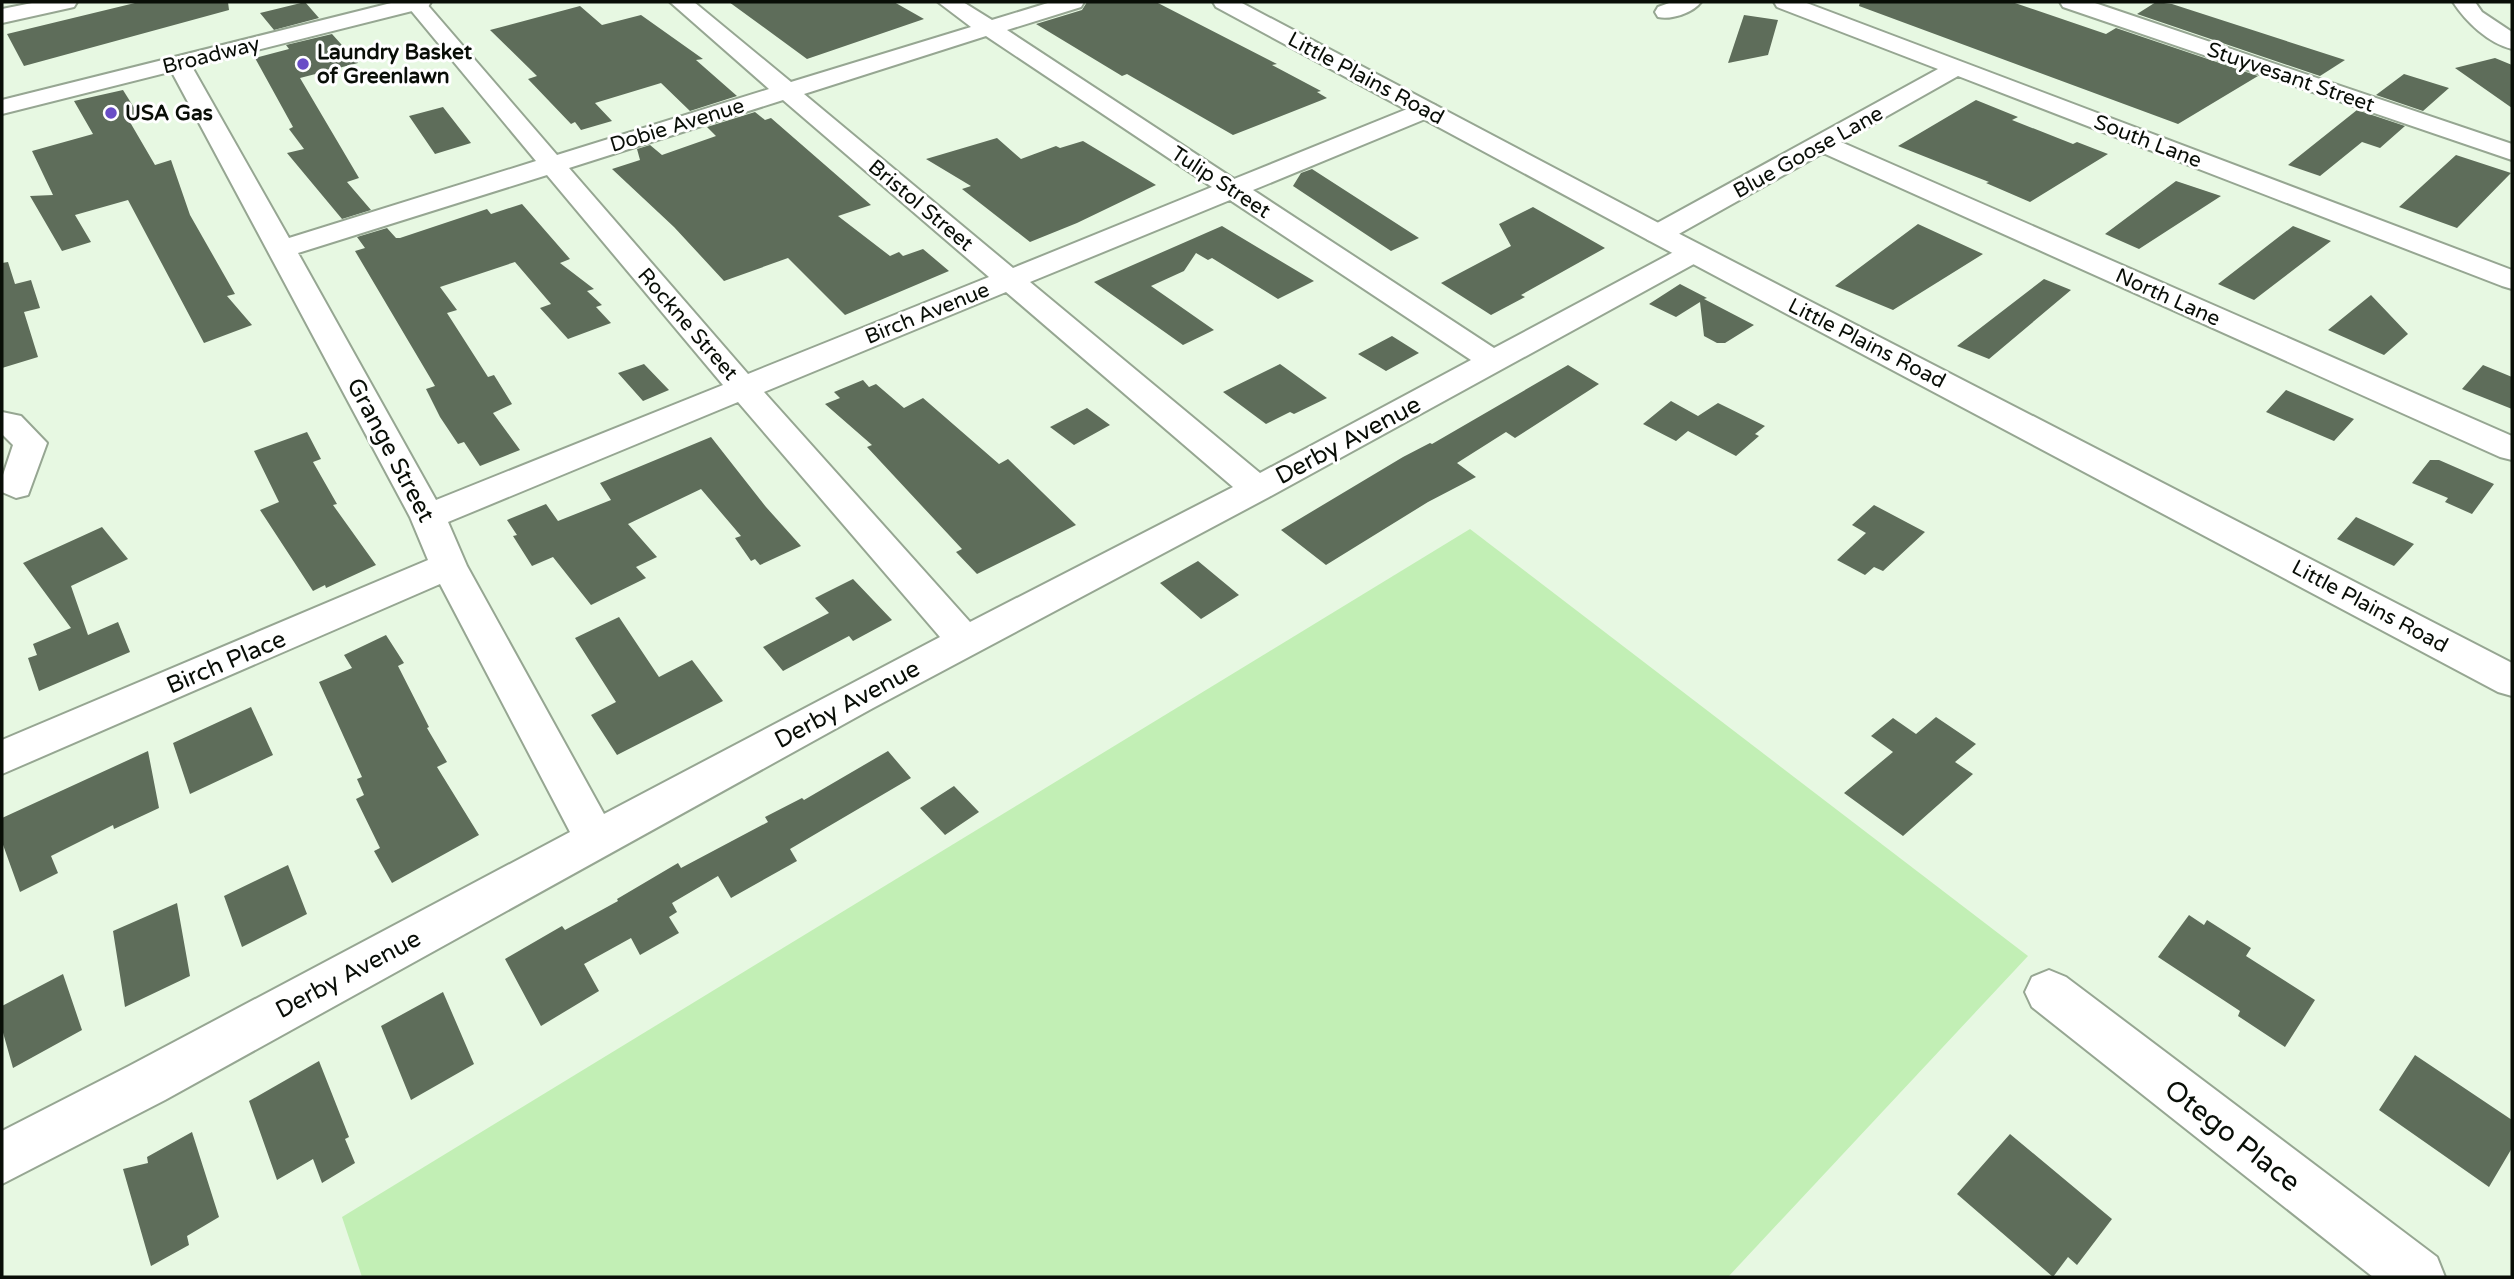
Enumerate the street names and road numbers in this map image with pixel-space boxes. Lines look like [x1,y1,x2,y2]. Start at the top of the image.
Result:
street label: Little Plains Road [1283,27,1448,130]
street label: Broadway [160,31,262,80]
street label: Stuyvesant Street [2204,37,2378,118]
street label: Dobie Avenue [607,93,747,158]
street label: Blue Goose Lane [1729,101,1888,204]
street label: South Lane [2090,109,2205,173]
street label: Tulip Street [1166,141,1275,224]
street label: Bristol Street [863,154,978,256]
street label: Rockne Street [632,263,743,386]
street label: North Lane [2111,263,2224,332]
street label: Birch Avenue [861,277,993,350]
street label: Little Plains Road [1784,293,1950,394]
street label: Grange Street [340,373,441,527]
street label: Derby Avenue [1271,390,1426,491]
street label: Little Plains Road [2287,555,2452,658]
street label: Birch Place [162,624,290,701]
street label: Derby Avenue [770,654,925,755]
street label: Derby Avenue [271,924,426,1025]
street label: Otego Place [2158,1072,2307,1199]

